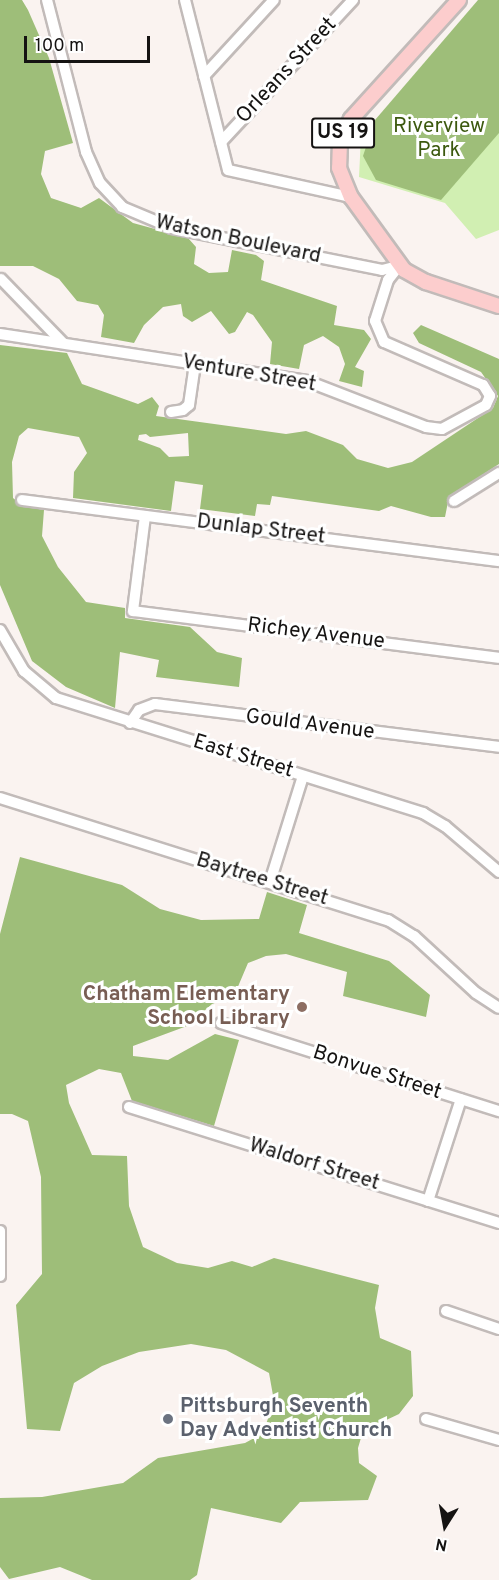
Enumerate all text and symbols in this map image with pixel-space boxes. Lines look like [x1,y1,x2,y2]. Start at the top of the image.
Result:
street label: Orleans Street [231,13,343,129]
scale bar [27,24,153,62]
text: 100 m [35,35,84,58]
park label: Riverview Park [393,114,485,164]
road number: US 19 [310,116,376,150]
street label: Watson Boulevard [153,210,323,270]
street label: Venture Street [180,350,318,398]
street label: Dunlap Street [195,510,327,550]
street label: Richey Avenue [245,613,387,655]
street label: Gould Avenue [244,705,376,745]
street label: East Street [190,730,296,784]
street label: Baytree Street [193,848,331,912]
place label: Chatham Elementary School Library [83,982,290,1032]
marker: Chatham Elementary School Library [295,1000,309,1014]
street label: Bonvue Street [309,1040,445,1106]
street label: Waldorf Street [246,1133,382,1197]
place label: Pittsburgh Seventh Day Adventist Church [180,1394,393,1444]
marker: Pittsburgh Seventh Day Adventist Church [161,1412,175,1426]
north arrow [415,1496,475,1556]
text: N [434,1533,449,1555]

